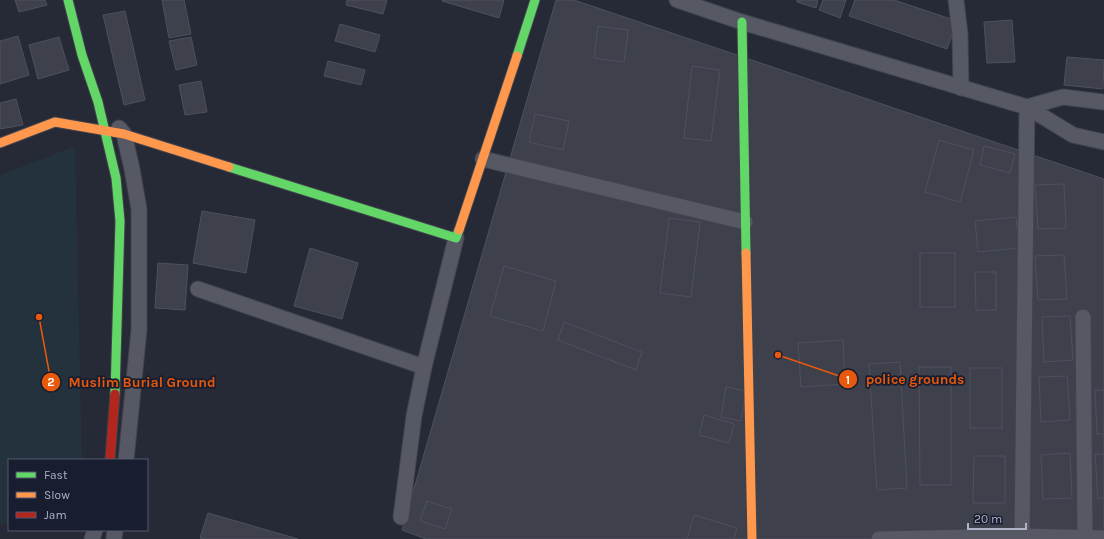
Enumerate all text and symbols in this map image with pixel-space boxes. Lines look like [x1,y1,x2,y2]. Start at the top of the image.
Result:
callout: police grounds [838,366,972,392]
callout: Muslim Burial Ground [41,369,224,395]
text: police grounds [866,371,964,388]
text: 1 [846,373,850,387]
text: Muslim Burial Ground [68,374,216,391]
text: 2 [47,375,55,389]
legend [8,459,148,531]
text: Fast [44,468,68,482]
text: Slow [44,488,70,502]
scale bar [968,505,1026,531]
text: Jam [44,508,67,522]
text: 20 m [974,512,1002,526]

